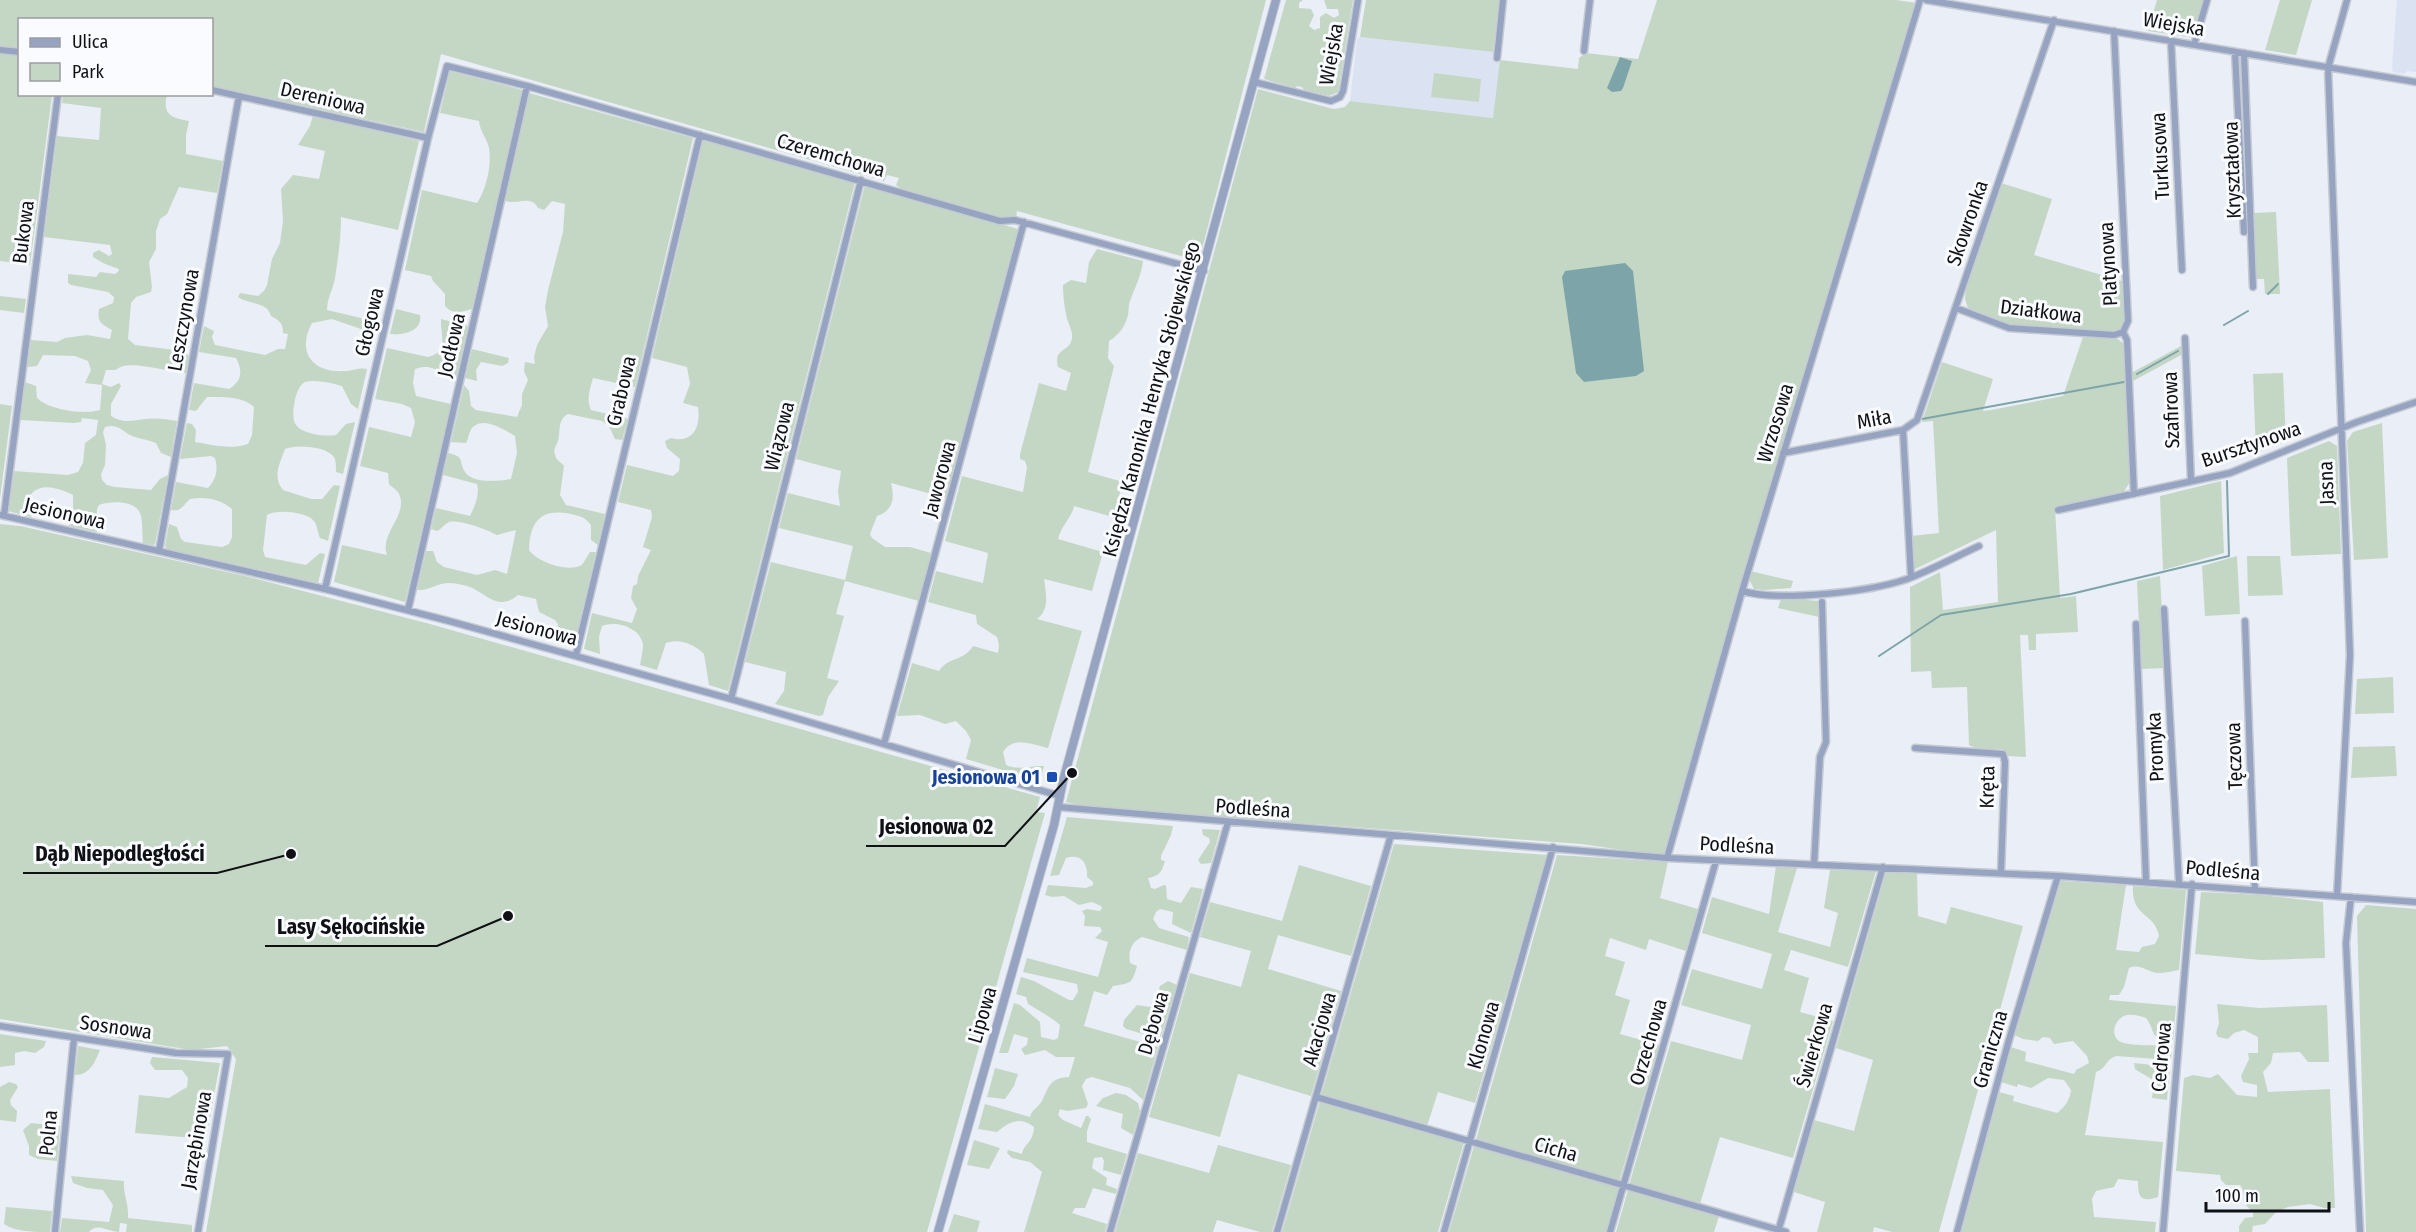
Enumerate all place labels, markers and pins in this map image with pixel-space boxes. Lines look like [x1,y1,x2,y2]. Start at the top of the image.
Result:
place label: Jesionowa 01 [931,765,1040,789]
marker: Jesionowa 01 [1045,770,1059,784]
callout: Jesionowa 02 [866,807,1005,846]
callout: Dąb Niepodległości [23,834,217,873]
callout: Lasy Sękocińskie [265,907,437,946]

